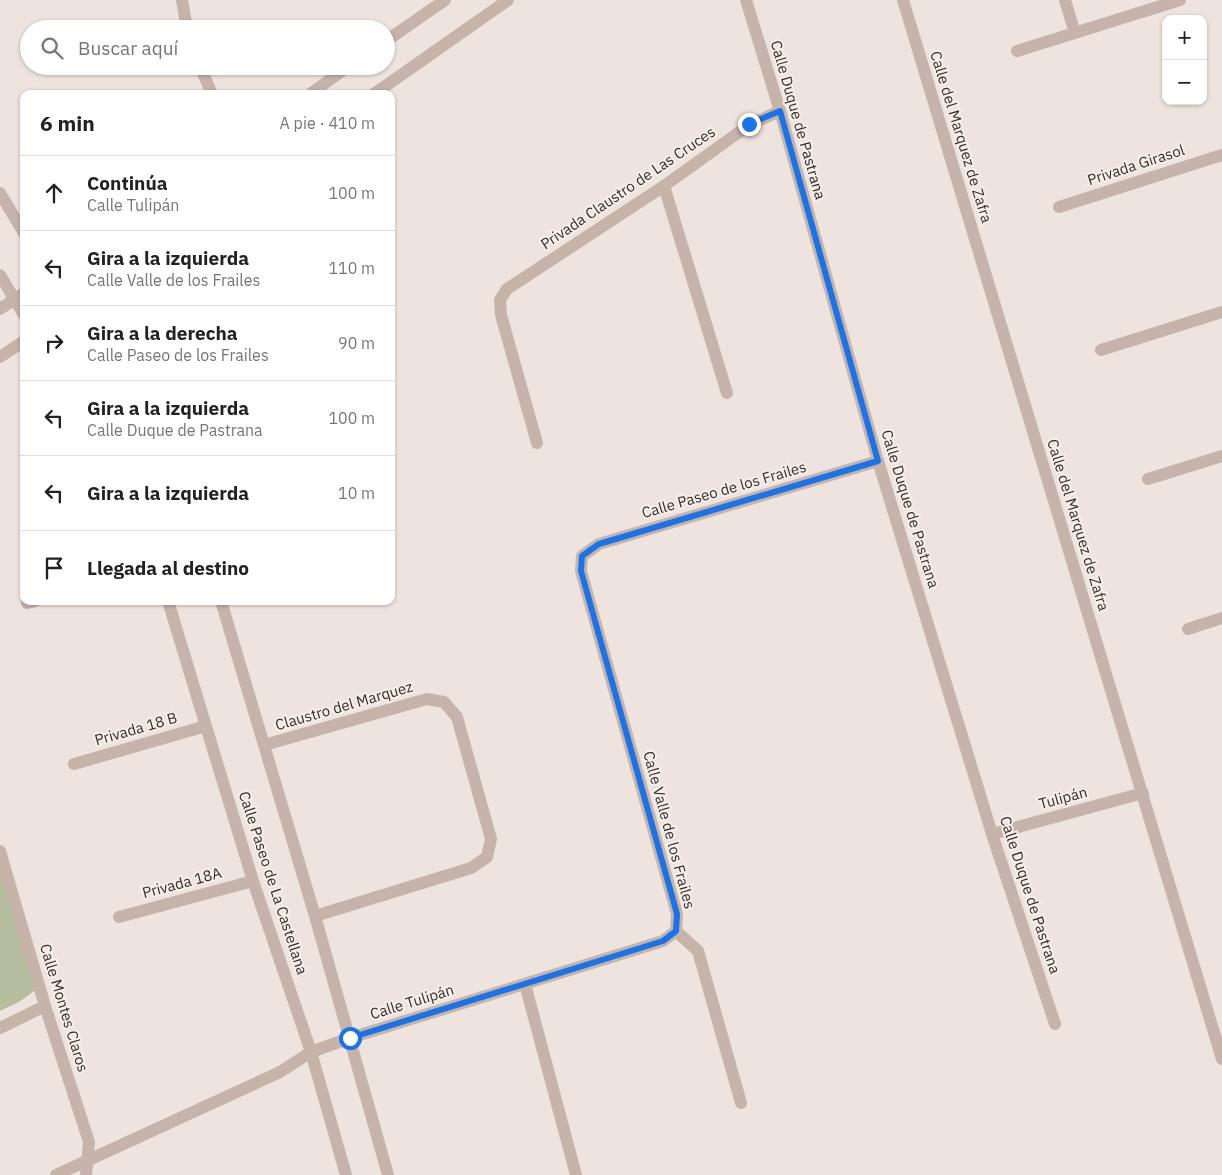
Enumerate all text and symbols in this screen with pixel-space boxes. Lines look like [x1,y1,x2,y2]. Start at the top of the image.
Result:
map controls [1162,15,1207,105]
button: + [1162,15,1207,60]
search box [20,20,395,75]
icon: search [38,34,66,62]
text: Buscar aquí [78,36,178,60]
street label: Calle Duque de Pastrana [767,38,830,202]
street label: Calle del Marquez de Zafra [926,49,997,225]
button: − [1162,60,1207,105]
text: 6 min [40,109,95,137]
text: A pie · 410 m [280,113,375,133]
route end [738,113,761,136]
street label: Privada Claustro de Las Cruces [537,122,719,253]
street label: Privada Girasol [1085,140,1187,189]
text: Continúa [87,171,168,195]
icon: ahead [40,179,68,207]
text: 100 m [328,183,375,203]
text: Calle Tulipán [87,195,179,215]
text: Gira a la izquierda [87,246,249,270]
icon: left [40,254,68,282]
text: 110 m [328,258,375,278]
text: Calle Valle de los Frailes [87,270,260,290]
text: Gira a la derecha [87,321,238,345]
icon: right [40,329,68,357]
text: 90 m [338,333,375,353]
text: Calle Paseo de los Frailes [87,345,269,365]
text: Gira a la izquierda [87,396,249,420]
icon: left [40,404,68,432]
text: 100 m [328,408,375,428]
text: Calle Duque de Pastrana [87,420,263,440]
street label: Calle Duque de Pastrana [877,427,944,590]
street label: Calle del Marquez de Zafra [1043,437,1114,613]
street label: Calle Paseo de los Frailes [639,457,808,522]
icon: left [40,479,68,507]
text: Gira a la izquierda [87,481,249,505]
text: 10 m [338,483,375,503]
icon: arrive [40,554,68,582]
text: Llegada al destino [87,556,249,580]
street label: Claustro del Marquez [273,677,415,734]
street label: Privada 18 B [92,708,179,749]
street label: Calle Valle de los Frailes [639,749,700,911]
street label: Tulipán [1037,782,1089,813]
street label: Calle Paseo de La Castellana [235,789,312,977]
street label: Calle Duque de Pastrana [996,814,1065,976]
street label: Privada 18A [140,863,224,902]
street label: Calle Montes Claros [36,941,93,1074]
street label: Calle Tulipán [368,980,456,1023]
route start [339,1027,362,1050]

